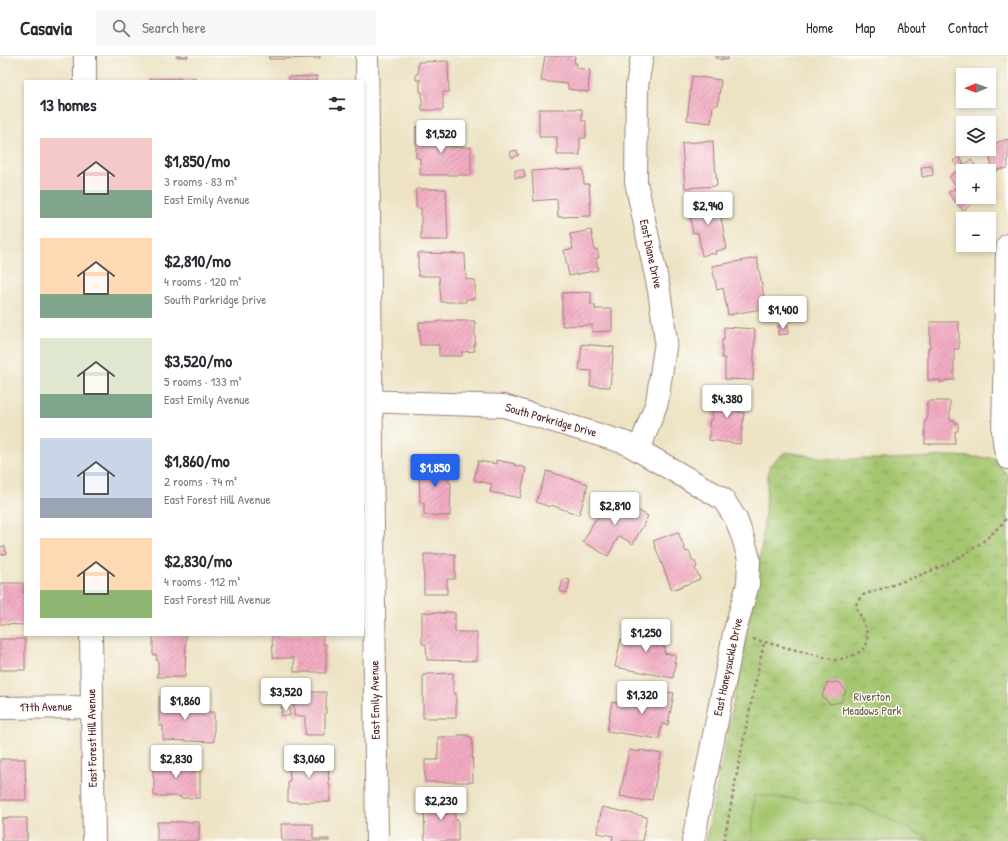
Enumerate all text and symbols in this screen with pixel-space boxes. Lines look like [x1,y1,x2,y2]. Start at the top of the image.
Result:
search box [96,10,376,46]
text: Casavia [20,15,72,41]
icon: search [110,17,132,39]
text: Search here [142,17,206,38]
text: Home [806,18,833,37]
text: Map [855,18,875,37]
text: About [897,18,926,37]
text: Contact [948,18,988,37]
north arrow [956,68,996,108]
map controls [956,68,996,252]
text: 13 homes [40,93,97,116]
icon: filters [326,93,348,115]
button: layers [956,116,996,156]
pin: $1,520 [408,120,474,154]
text: $1,520 [425,124,457,142]
text: $1,850/mo [164,149,230,172]
icon: home [72,154,120,202]
button: + [956,164,996,204]
text: 3 rooms · 83 m² [164,172,237,190]
text: East Emily Avenue [164,190,250,208]
pin: $2,940 [675,192,741,226]
text: $2,940 [693,196,723,214]
button: − [956,212,996,252]
street label: East Diane Drive [636,218,667,290]
text: $2,810/mo [164,249,231,272]
icon: home [72,254,120,302]
text: 4 rooms · 120 m² [164,272,241,290]
text: South Parkridge Drive [164,290,266,308]
pin: $1,400 [750,296,816,330]
text: $1,400 [768,300,798,318]
text: $3,520/mo [164,349,232,372]
icon: home [72,354,120,402]
text: 5 rooms · 133 m² [164,372,242,390]
pin: $4,380 [694,385,760,419]
text: $4,380 [711,389,743,407]
text: East Emily Avenue [164,390,250,408]
street label: South Parkridge Drive [503,398,599,441]
text: $1,860/mo [164,449,230,472]
icon: home [72,454,120,502]
pin: $1,850 [402,454,468,488]
text: $1,850 [420,458,450,476]
text: 2 rooms · 74 m² [164,472,237,490]
text: East Forest Hill Avenue [164,490,271,508]
pin: $2,810 [582,492,648,526]
text: $2,810 [599,496,631,514]
text: $2,830/mo [164,549,232,572]
icon: home [72,554,120,602]
text: 4 rooms · 112 m² [164,572,240,590]
text: East Forest Hill Avenue [164,590,271,608]
street label: East Honeysuckle Drive [709,616,746,717]
pin: $1,250 [613,619,679,653]
text: $1,250 [630,623,662,641]
street label: East Emily Avenue [365,660,384,740]
pin: $3,520 [253,678,319,712]
pin: $1,320 [609,681,675,715]
text: $3,520 [270,682,302,700]
text: $1,320 [626,685,658,703]
pin: $1,860 [152,687,218,721]
street label: East Forest Hill Avenue [82,688,101,787]
park label: Riverton Meadows Park [842,688,902,719]
text: $1,860 [170,691,200,709]
street label: 17th Avenue [20,698,73,715]
pin: $2,830 [143,745,209,779]
pin: $3,060 [276,745,342,779]
text: $2,830 [160,749,192,767]
text: $3,060 [293,749,325,767]
pin: $2,230 [408,787,474,821]
text: $2,230 [424,791,458,809]

